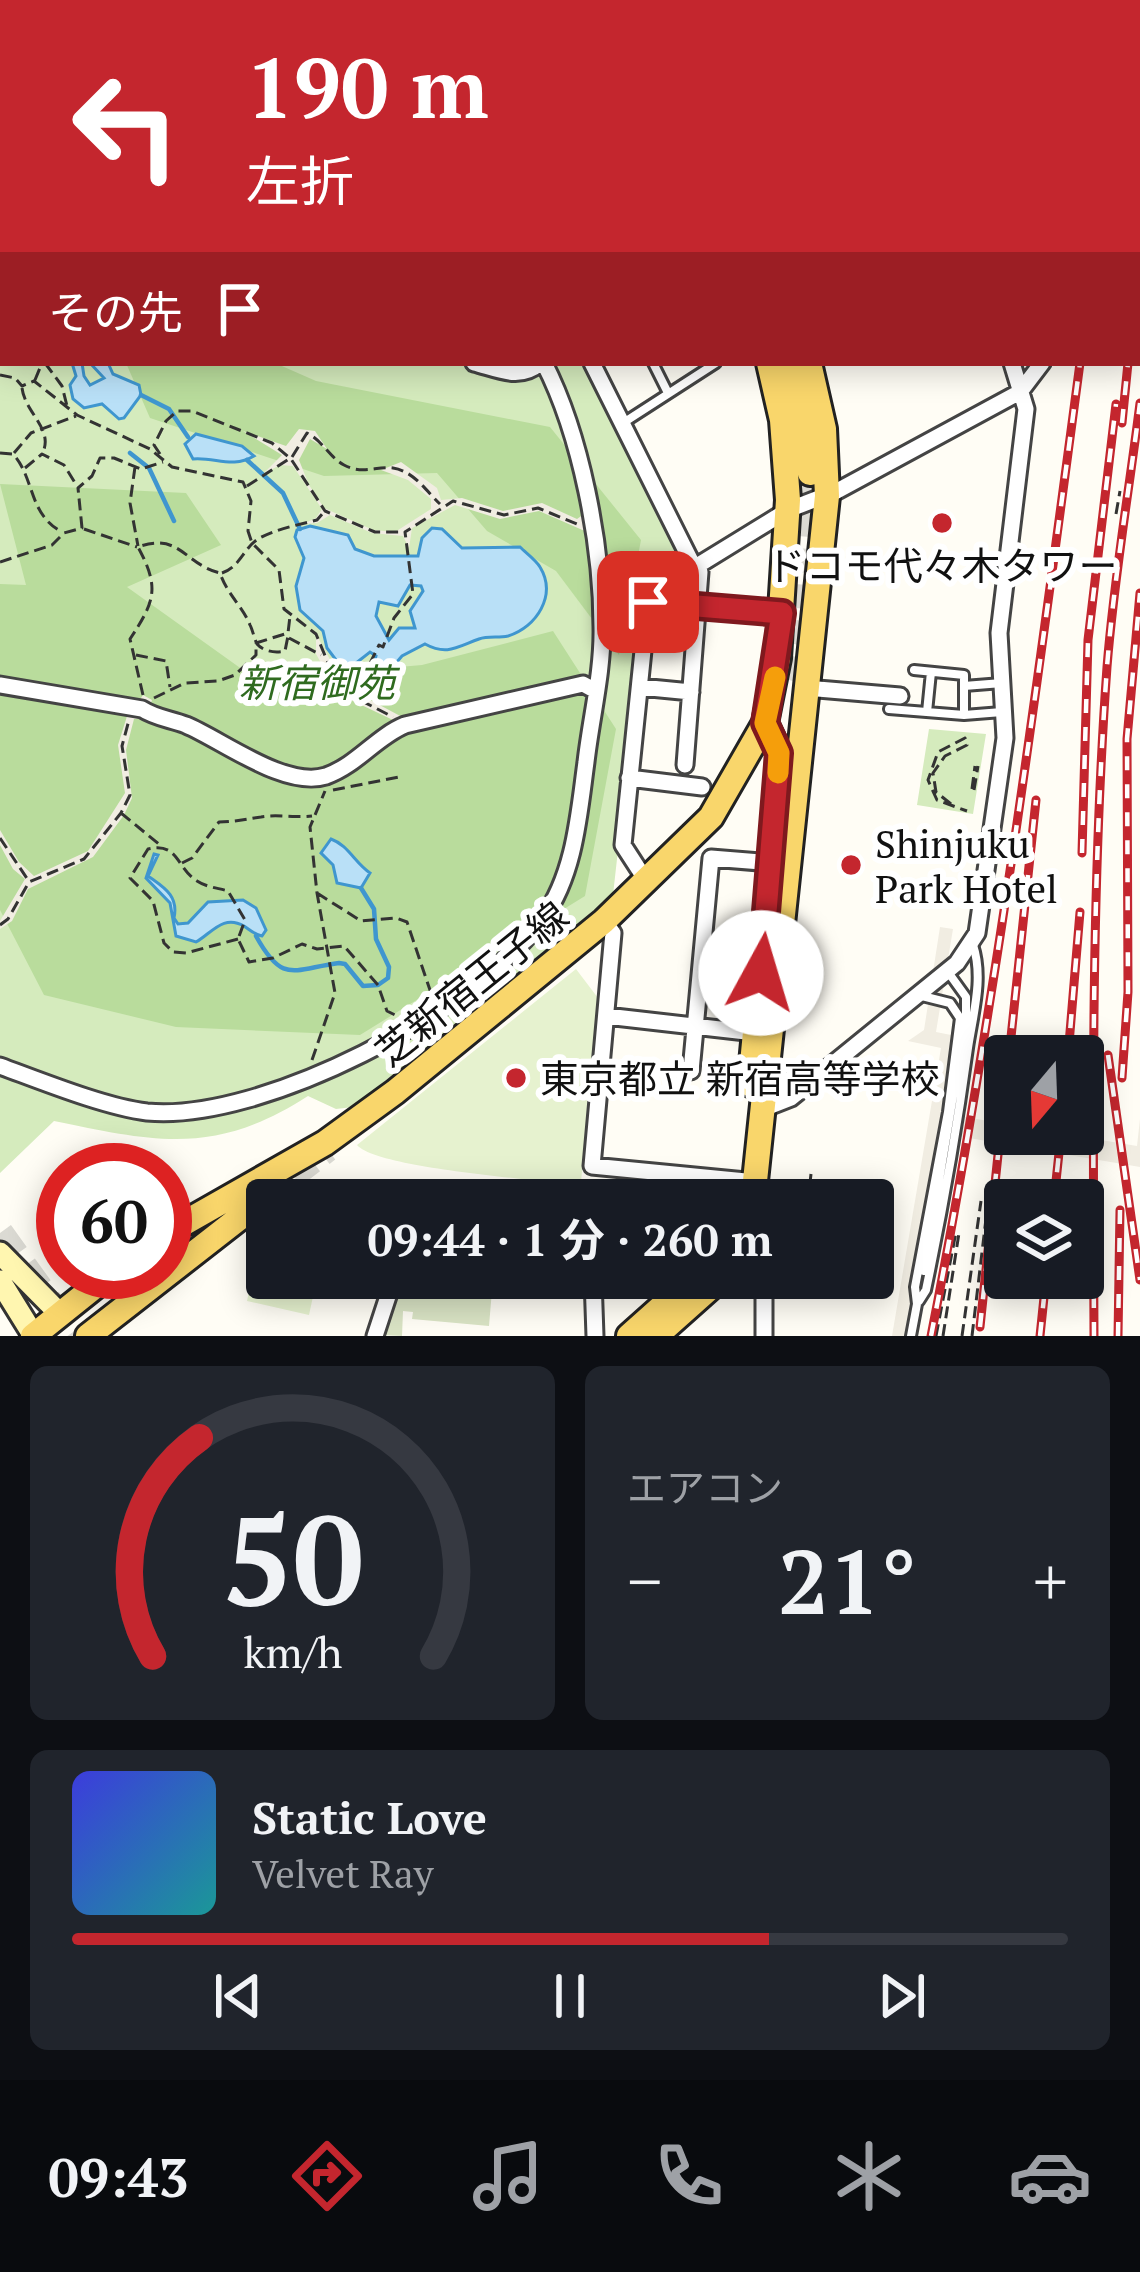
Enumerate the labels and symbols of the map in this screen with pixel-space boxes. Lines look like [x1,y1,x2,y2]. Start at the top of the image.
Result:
marker: ドコモ代々木タワー [929,510,955,536]
place label: ドコモ代々木タワー [766,539,1118,591]
pin [597,551,699,653]
park label: 新宿御苑 [239,656,401,708]
place label: Shinjuku Park Hotel [875,817,1058,914]
marker: Shinjuku Park Hotel [838,852,864,878]
street label: 芝新宿王子線 [364,889,578,1077]
position arrow [698,910,824,1036]
north arrow [984,1035,1104,1155]
place label: 東京都立 新宿高等学校 [540,1052,939,1104]
marker: 東京都立 新宿高等学校 [503,1065,529,1091]
speed limit sign: 60 [36,1143,192,1299]

